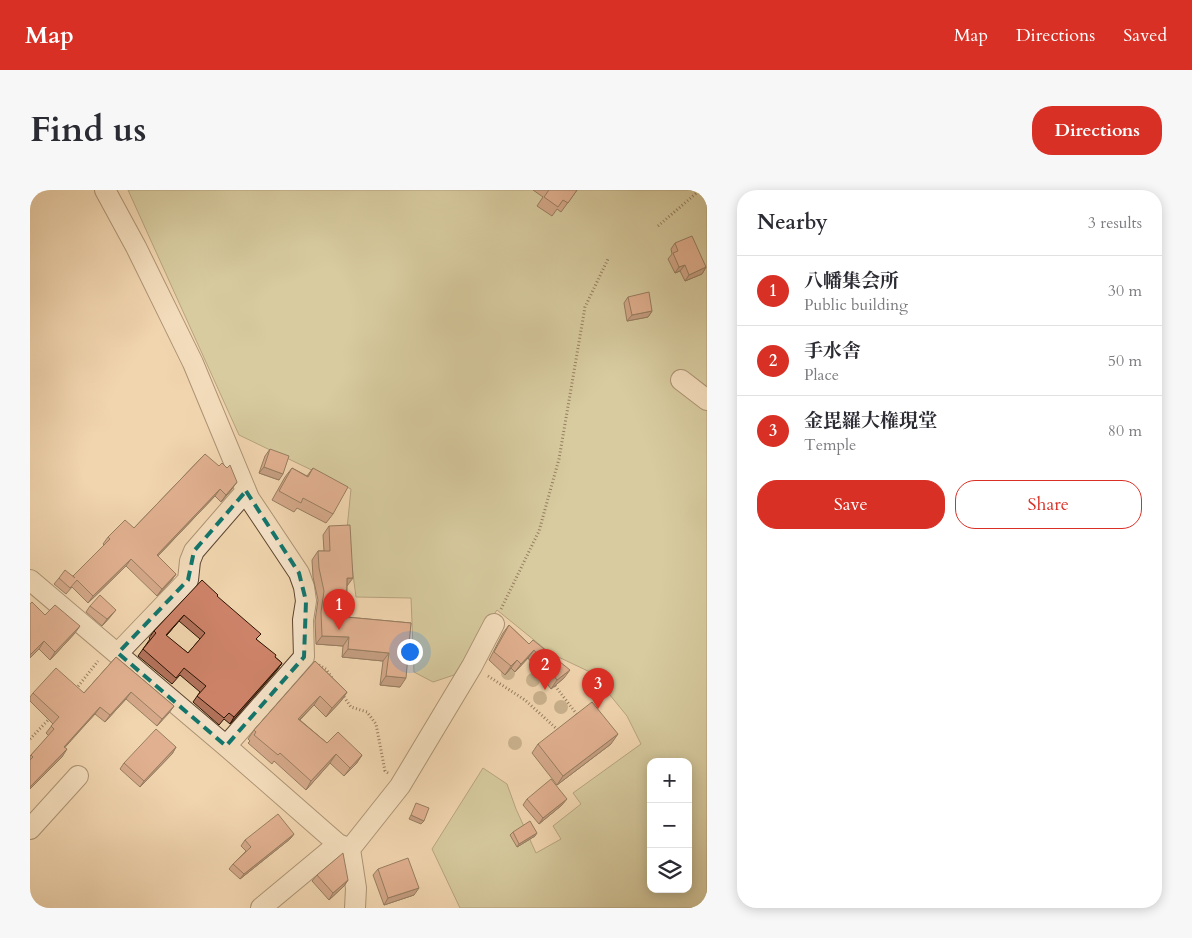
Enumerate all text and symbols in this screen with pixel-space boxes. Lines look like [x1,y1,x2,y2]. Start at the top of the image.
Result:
text: Map [25,19,74,52]
text: Map [954,23,988,48]
text: Directions [1016,23,1095,48]
text: Saved [1123,23,1167,48]
text: Find us [30,106,146,154]
button: Directions [1032,106,1162,155]
text: Nearby [757,208,828,237]
text: 3 results [1088,212,1142,234]
text: 八幡集会所 [804,268,899,294]
text: 1 [769,280,777,302]
text: 30 m [1108,280,1142,302]
text: Public building [804,294,908,316]
text: 手水舎 [804,338,861,364]
text: 2 [769,350,777,372]
text: 50 m [1108,350,1142,372]
text: Place [804,364,839,386]
text: 金毘羅大権現堂 [804,408,937,434]
text: 3 [769,420,777,442]
text: 80 m [1108,420,1142,442]
text: Temple [804,434,856,456]
button: Save [757,480,945,529]
button: Share [955,480,1142,529]
pin: 1 [323,589,355,630]
your location [397,639,423,665]
pin: 2 [529,649,561,690]
pin: 3 [582,668,614,709]
map controls [647,758,692,893]
button: + [647,758,692,803]
button: − [647,803,692,848]
button: layers [647,848,692,893]

